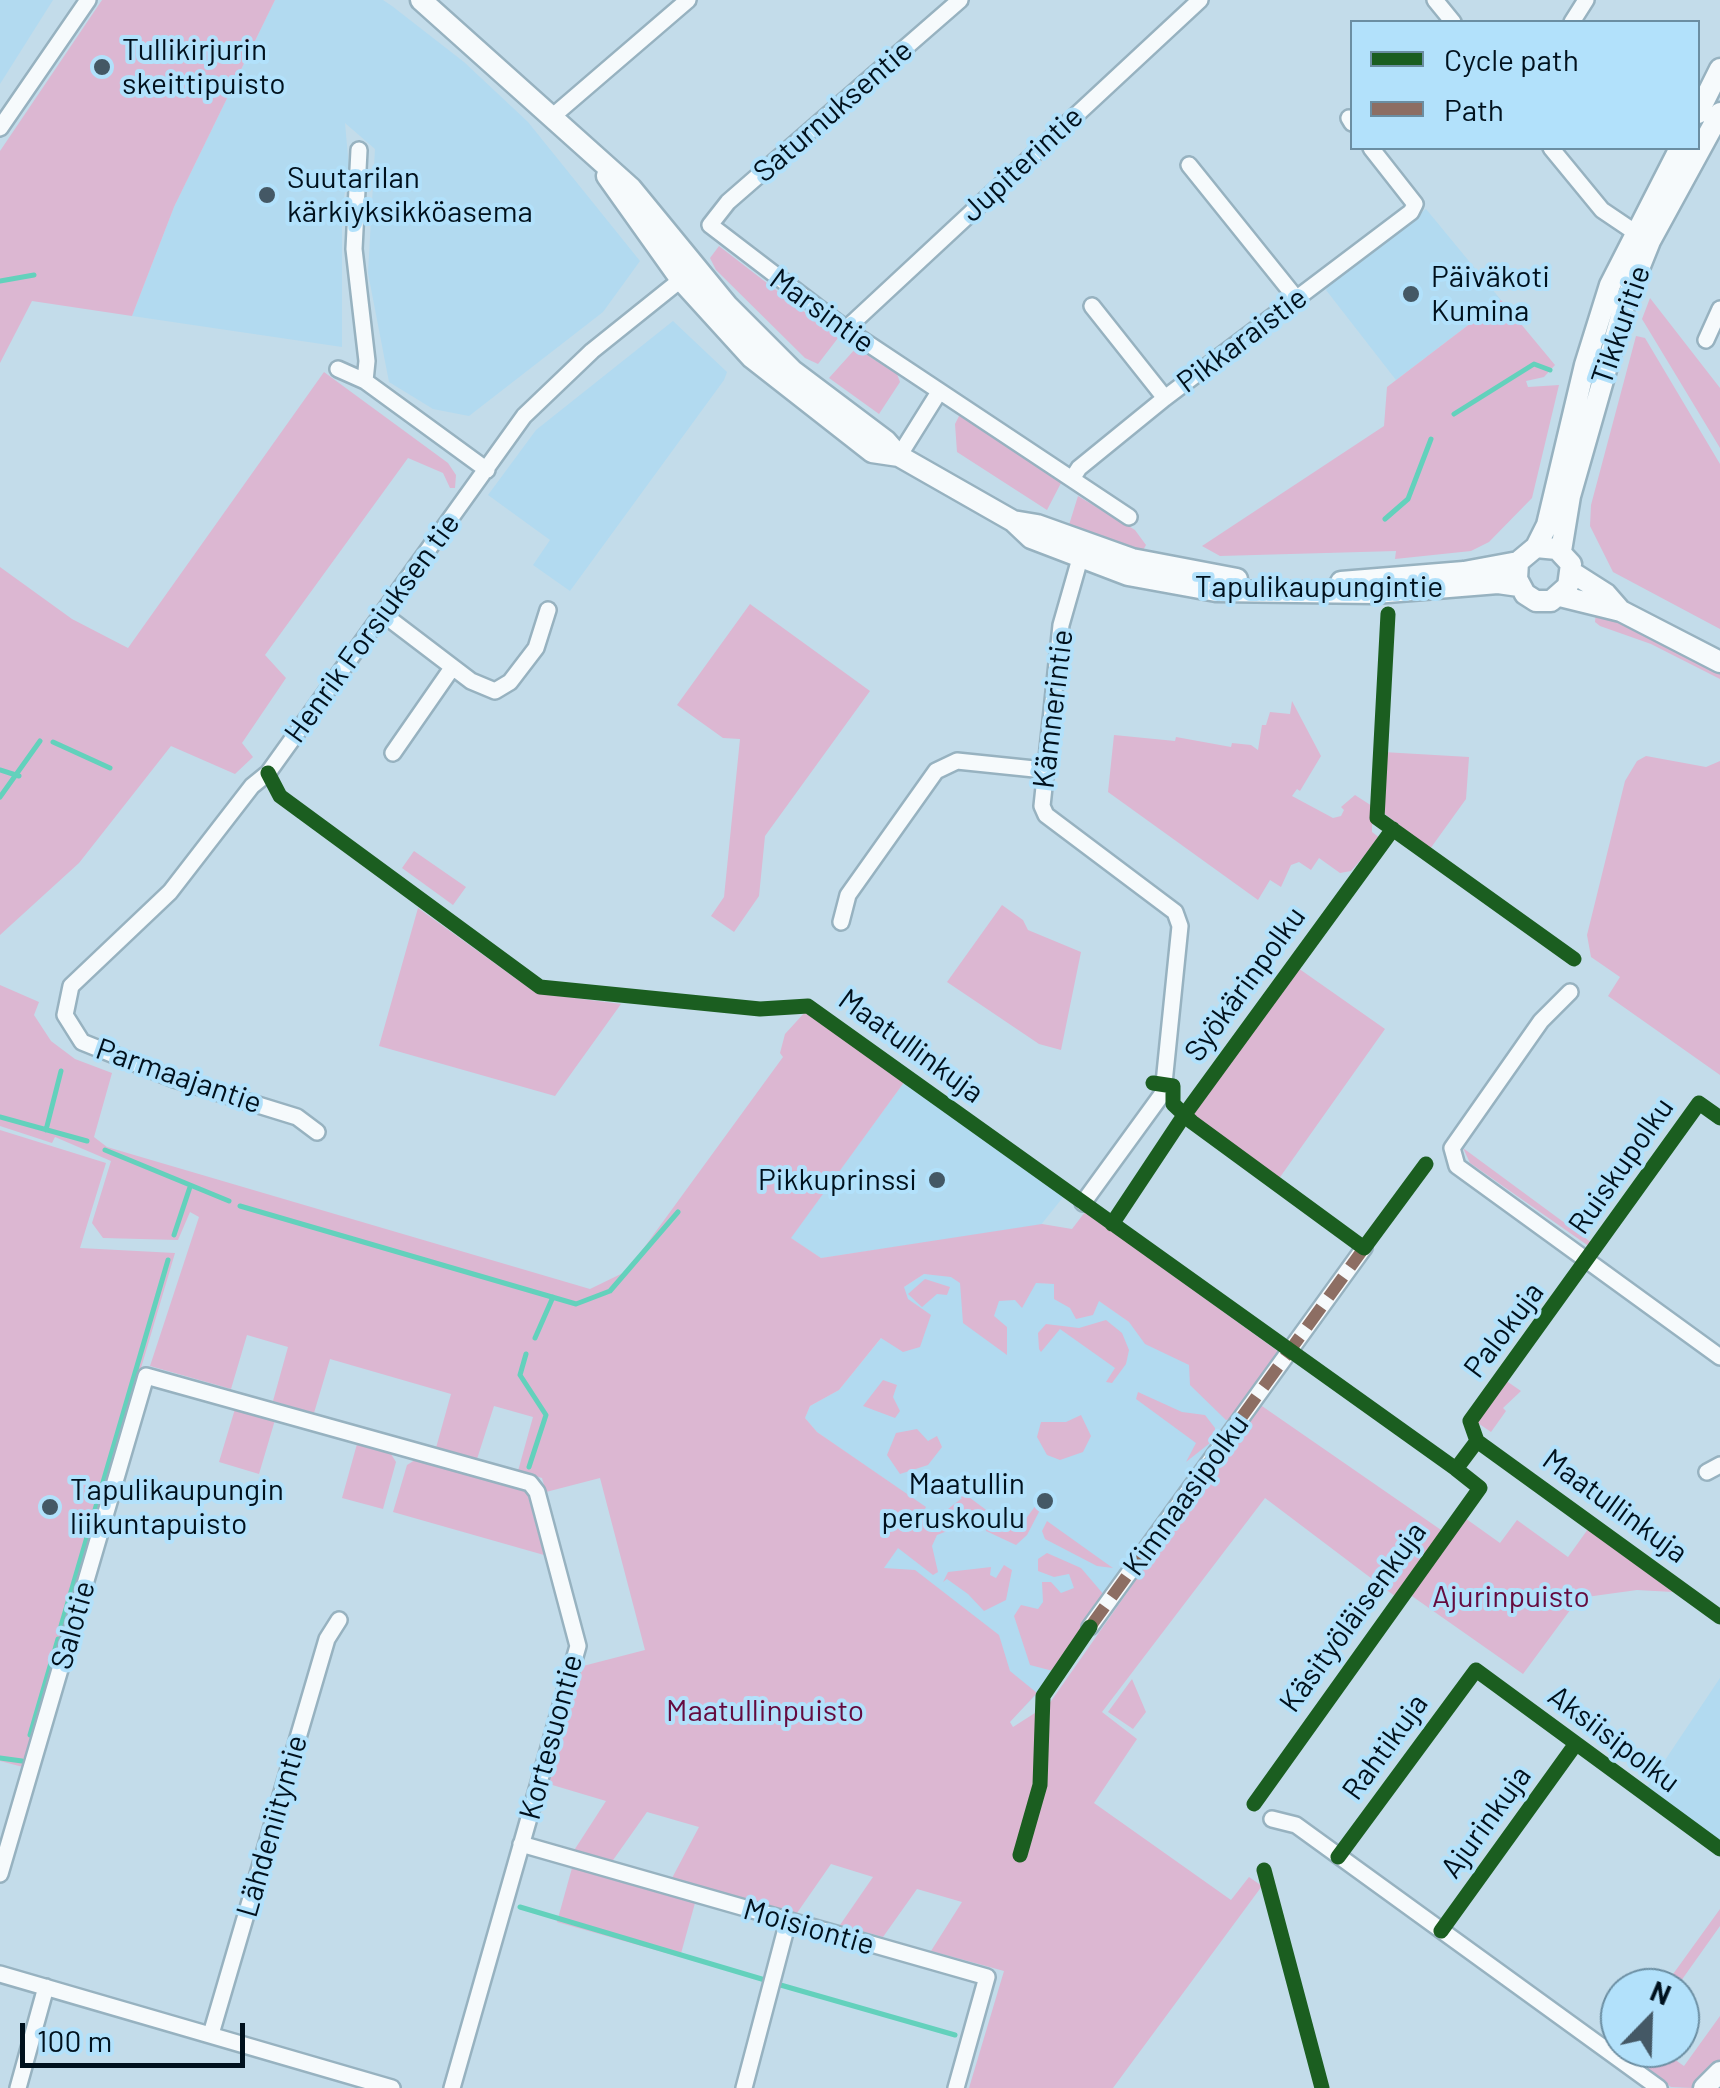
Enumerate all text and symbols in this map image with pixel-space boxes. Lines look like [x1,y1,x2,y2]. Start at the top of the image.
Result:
legend [1350,20,1700,150]
place label: Tullikirjurin skeittipuisto [122,32,286,102]
street label: Saturnuksentie [746,32,920,190]
text: Cycle path [1444,41,1579,77]
marker: Tullikirjurin skeittipuisto [91,56,113,78]
text: Path [1444,91,1504,127]
street label: Jupiterintie [954,99,1090,229]
place label: Suutarilan kärkiyksikköasema [287,160,533,230]
marker: Suutarilan kärkiyksikköasema [256,184,278,206]
place label: Päiväkoti Kumina [1431,259,1550,330]
street label: Marsintie [763,261,881,361]
street label: Tikkuritie [1584,261,1658,389]
street label: Pikkaraistie [1170,279,1314,401]
marker: Päiväkoti Kumina [1400,283,1422,305]
street label: Henrik Forsiuksen tie [277,506,467,750]
street label: Tapulikaupungintie [1195,569,1443,605]
street label: Kämnerintie [1025,628,1081,790]
street label: Syökärinpolku [1177,900,1313,1068]
street label: Maatullinkuja [832,981,990,1111]
street label: Parmaajantie [91,1031,267,1121]
street label: Ruiskupolku [1561,1091,1681,1241]
place label: Pikkuprinssi [758,1162,917,1198]
marker: Pikkuprinssi [926,1169,948,1191]
street label: Palokuja [1457,1275,1551,1385]
street label: Kimnaasipolku [1115,1407,1257,1583]
street label: Maatullinkuja [1536,1441,1694,1571]
place label: Maatullin peruskoulu [881,1466,1025,1536]
place label: Tapulikaupungin liikuntapuisto [70,1472,284,1542]
marker: Maatullin peruskoulu [1034,1490,1056,1512]
marker: Tapulikaupungin liikuntapuisto [39,1496,61,1518]
street label: Käsityöläisenkuja [1272,1515,1434,1719]
street label: Salotie [43,1577,103,1673]
park label: Ajurinpuisto [1432,1579,1590,1615]
street label: Kortesuontie [512,1651,590,1823]
street label: Aksiisipolku [1541,1678,1687,1800]
street label: Rahtikuja [1335,1687,1435,1807]
park label: Maatullinpuisto [666,1693,864,1729]
street label: Lähdeniityntie [229,1731,315,1921]
street label: Ajurinkuja [1433,1759,1539,1885]
street label: Moisiontie [739,1891,879,1963]
north arrow [1600,1968,1700,2068]
text: N [1646,1973,1676,2012]
scale bar [25,2003,250,2065]
text: 100 m [37,2022,112,2058]

